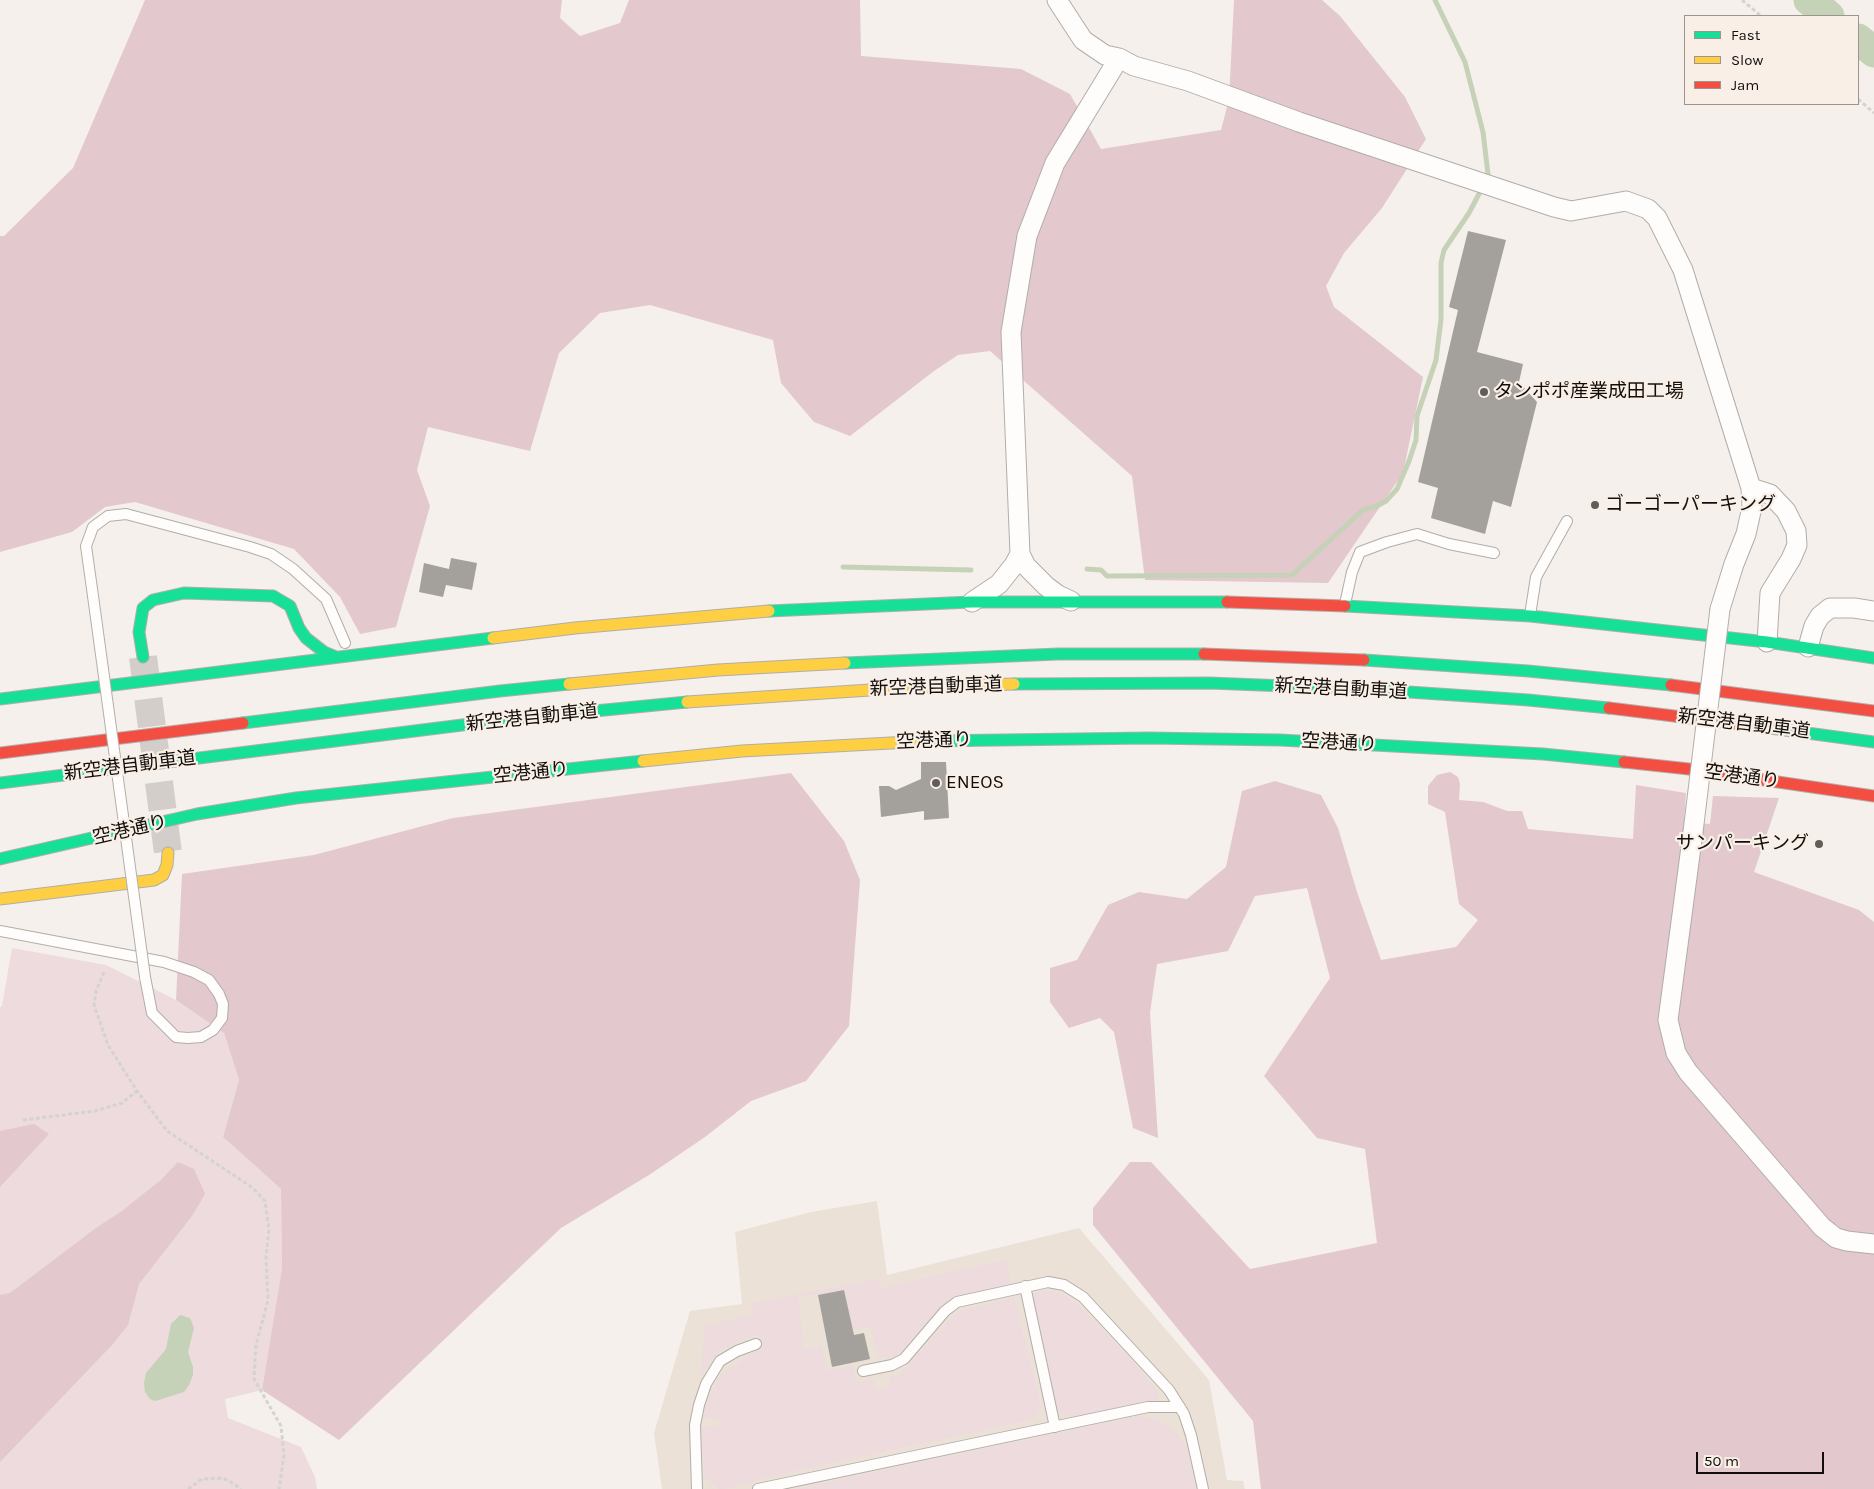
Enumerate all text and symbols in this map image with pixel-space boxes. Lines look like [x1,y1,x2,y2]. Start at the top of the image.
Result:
legend [1684,15,1859,105]
text: Fast [1731,26,1760,44]
text: Slow [1731,51,1763,69]
text: Jam [1731,76,1759,94]
place label: タンポポ産業成田工場 [1494,381,1684,403]
marker: タンポポ産業成田工場 [1478,386,1490,398]
place label: ゴーゴーパーキング [1605,494,1776,516]
marker: ゴーゴーパーキング [1589,499,1601,511]
street label: 新空港自動車道 [869,673,1003,701]
street label: 新空港自動車道 [1274,674,1408,704]
street label: 新空港自動車道 [465,700,599,736]
street label: 新空港自動車道 [1677,705,1811,743]
street label: 空港通り [896,728,972,754]
street label: 空港通り [1300,730,1378,756]
street label: 新空港自動車道 [63,747,197,785]
street label: 空港通り [492,758,570,788]
street label: 空港通り [1703,760,1781,794]
place label: ENEOS [946,772,1004,794]
marker: ENEOS [930,777,942,789]
street label: 空港通り [90,810,170,850]
place label: サンパーキング [1676,833,1809,855]
marker: サンパーキング [1813,838,1825,850]
scale bar [1699,1442,1826,1474]
text: 50 m [1704,1452,1739,1470]

